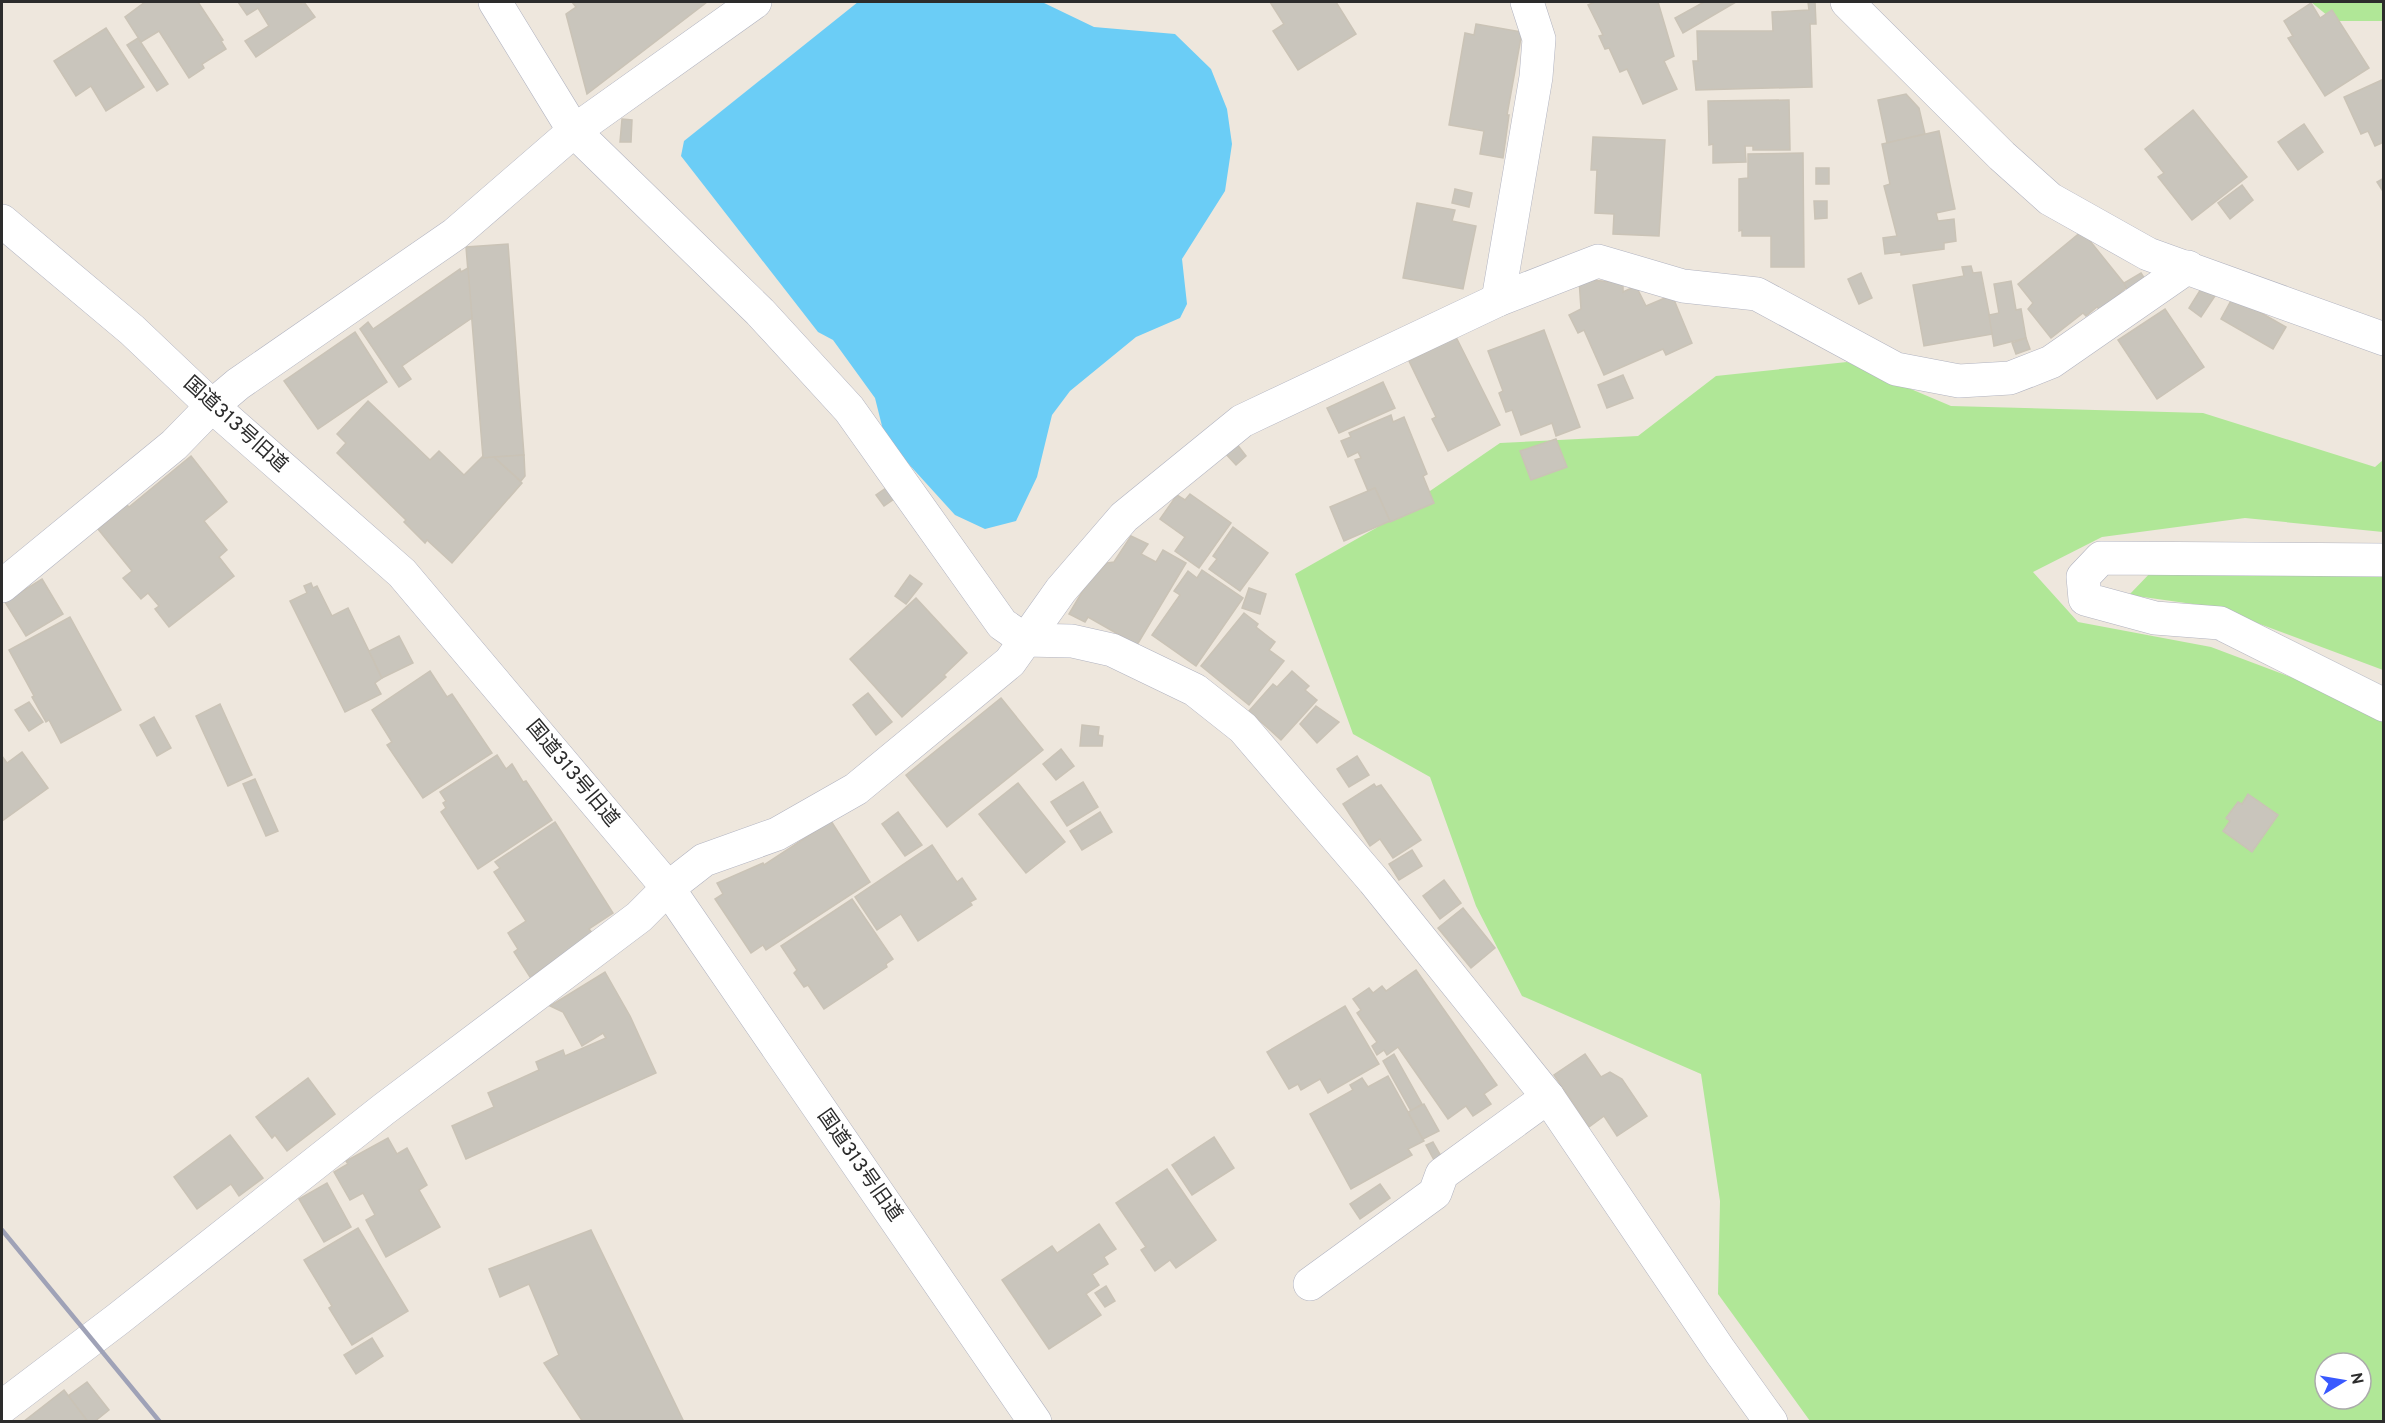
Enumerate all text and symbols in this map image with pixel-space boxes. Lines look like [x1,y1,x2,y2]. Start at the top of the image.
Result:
street label: 国道313号旧道 [177,371,293,479]
street label: 国道313号旧道 [520,715,624,833]
street label: 国道313号旧道 [811,1105,907,1227]
north arrow [2313,1351,2373,1411]
text: N [2345,1371,2367,1386]

